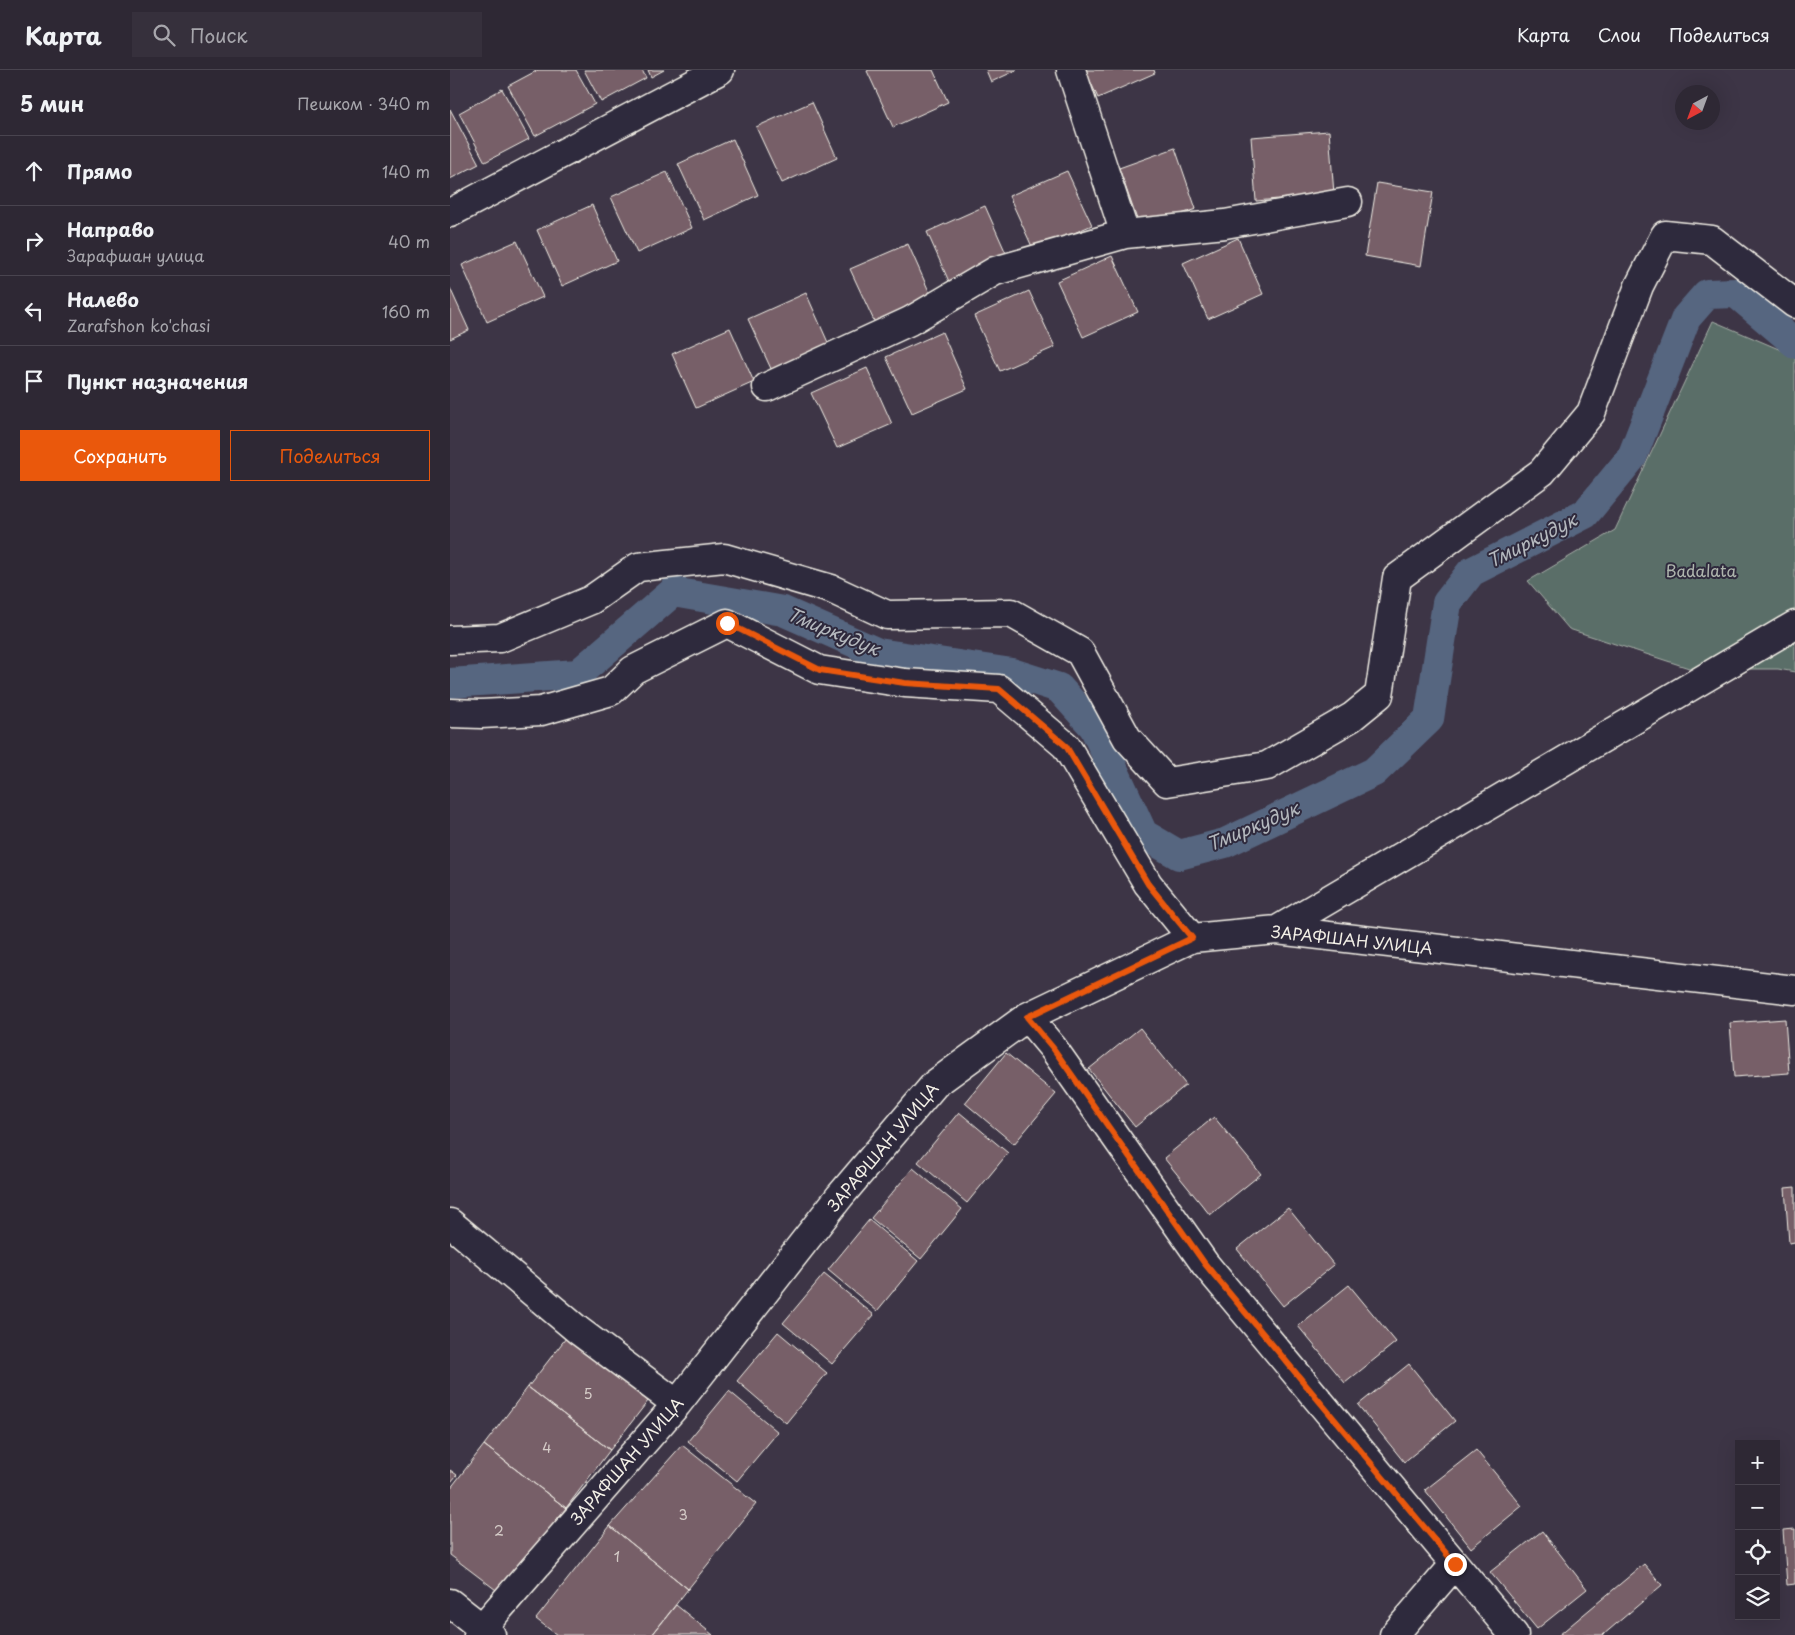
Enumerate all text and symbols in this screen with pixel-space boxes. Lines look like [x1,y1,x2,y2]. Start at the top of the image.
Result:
search box [132,12,482,57]
text: Карта [25,17,102,53]
icon: search [150,21,178,49]
text: Поиск [190,21,248,49]
text: Карта [1517,21,1570,48]
text: Слои [1598,21,1641,48]
text: Поделиться [1669,21,1770,48]
north arrow [1675,85,1720,130]
text: 5 мин [20,87,84,119]
text: Пешком · 340 m [297,91,430,115]
icon: ahead [20,157,48,185]
text: Прямо [67,157,132,185]
text: 140 m [382,159,430,183]
text: Направо [67,215,154,243]
icon: right [20,227,48,255]
text: 40 m [388,229,430,253]
text: Зарафшан улица [67,243,204,267]
text: Налево [67,285,139,313]
icon: left [20,297,48,325]
text: 160 m [382,299,430,323]
text: Zarafshon ko'chasi [67,313,211,337]
icon: arrive [20,367,48,395]
text: Пункт назначения [67,367,248,395]
button: Сохранить [20,430,220,481]
button: Поделиться [230,430,430,481]
water label: Тмиркудук [1482,505,1582,574]
park label: Badalata [1665,558,1737,582]
water label: Тмиркудук [783,600,885,662]
route start [716,612,739,635]
water label: Тмиркудук [1202,794,1304,857]
street label: ЗАРАФШАН УЛИЦА [1270,919,1434,959]
street label: ЗАРАФШАН УЛИЦА [821,1077,943,1216]
house number: 5 [583,1383,593,1404]
street label: ЗАРАФШАН УЛИЦА [564,1391,688,1529]
house number: 4 [542,1437,552,1458]
map controls [1735,1440,1780,1620]
button: + [1735,1440,1780,1485]
button: − [1735,1485,1780,1530]
house number: 3 [678,1504,688,1525]
house number: 2 [494,1520,504,1541]
button: locate [1735,1530,1780,1575]
house number: 1 [614,1546,620,1567]
route end [1444,1553,1467,1576]
button: layers [1735,1575,1780,1620]

